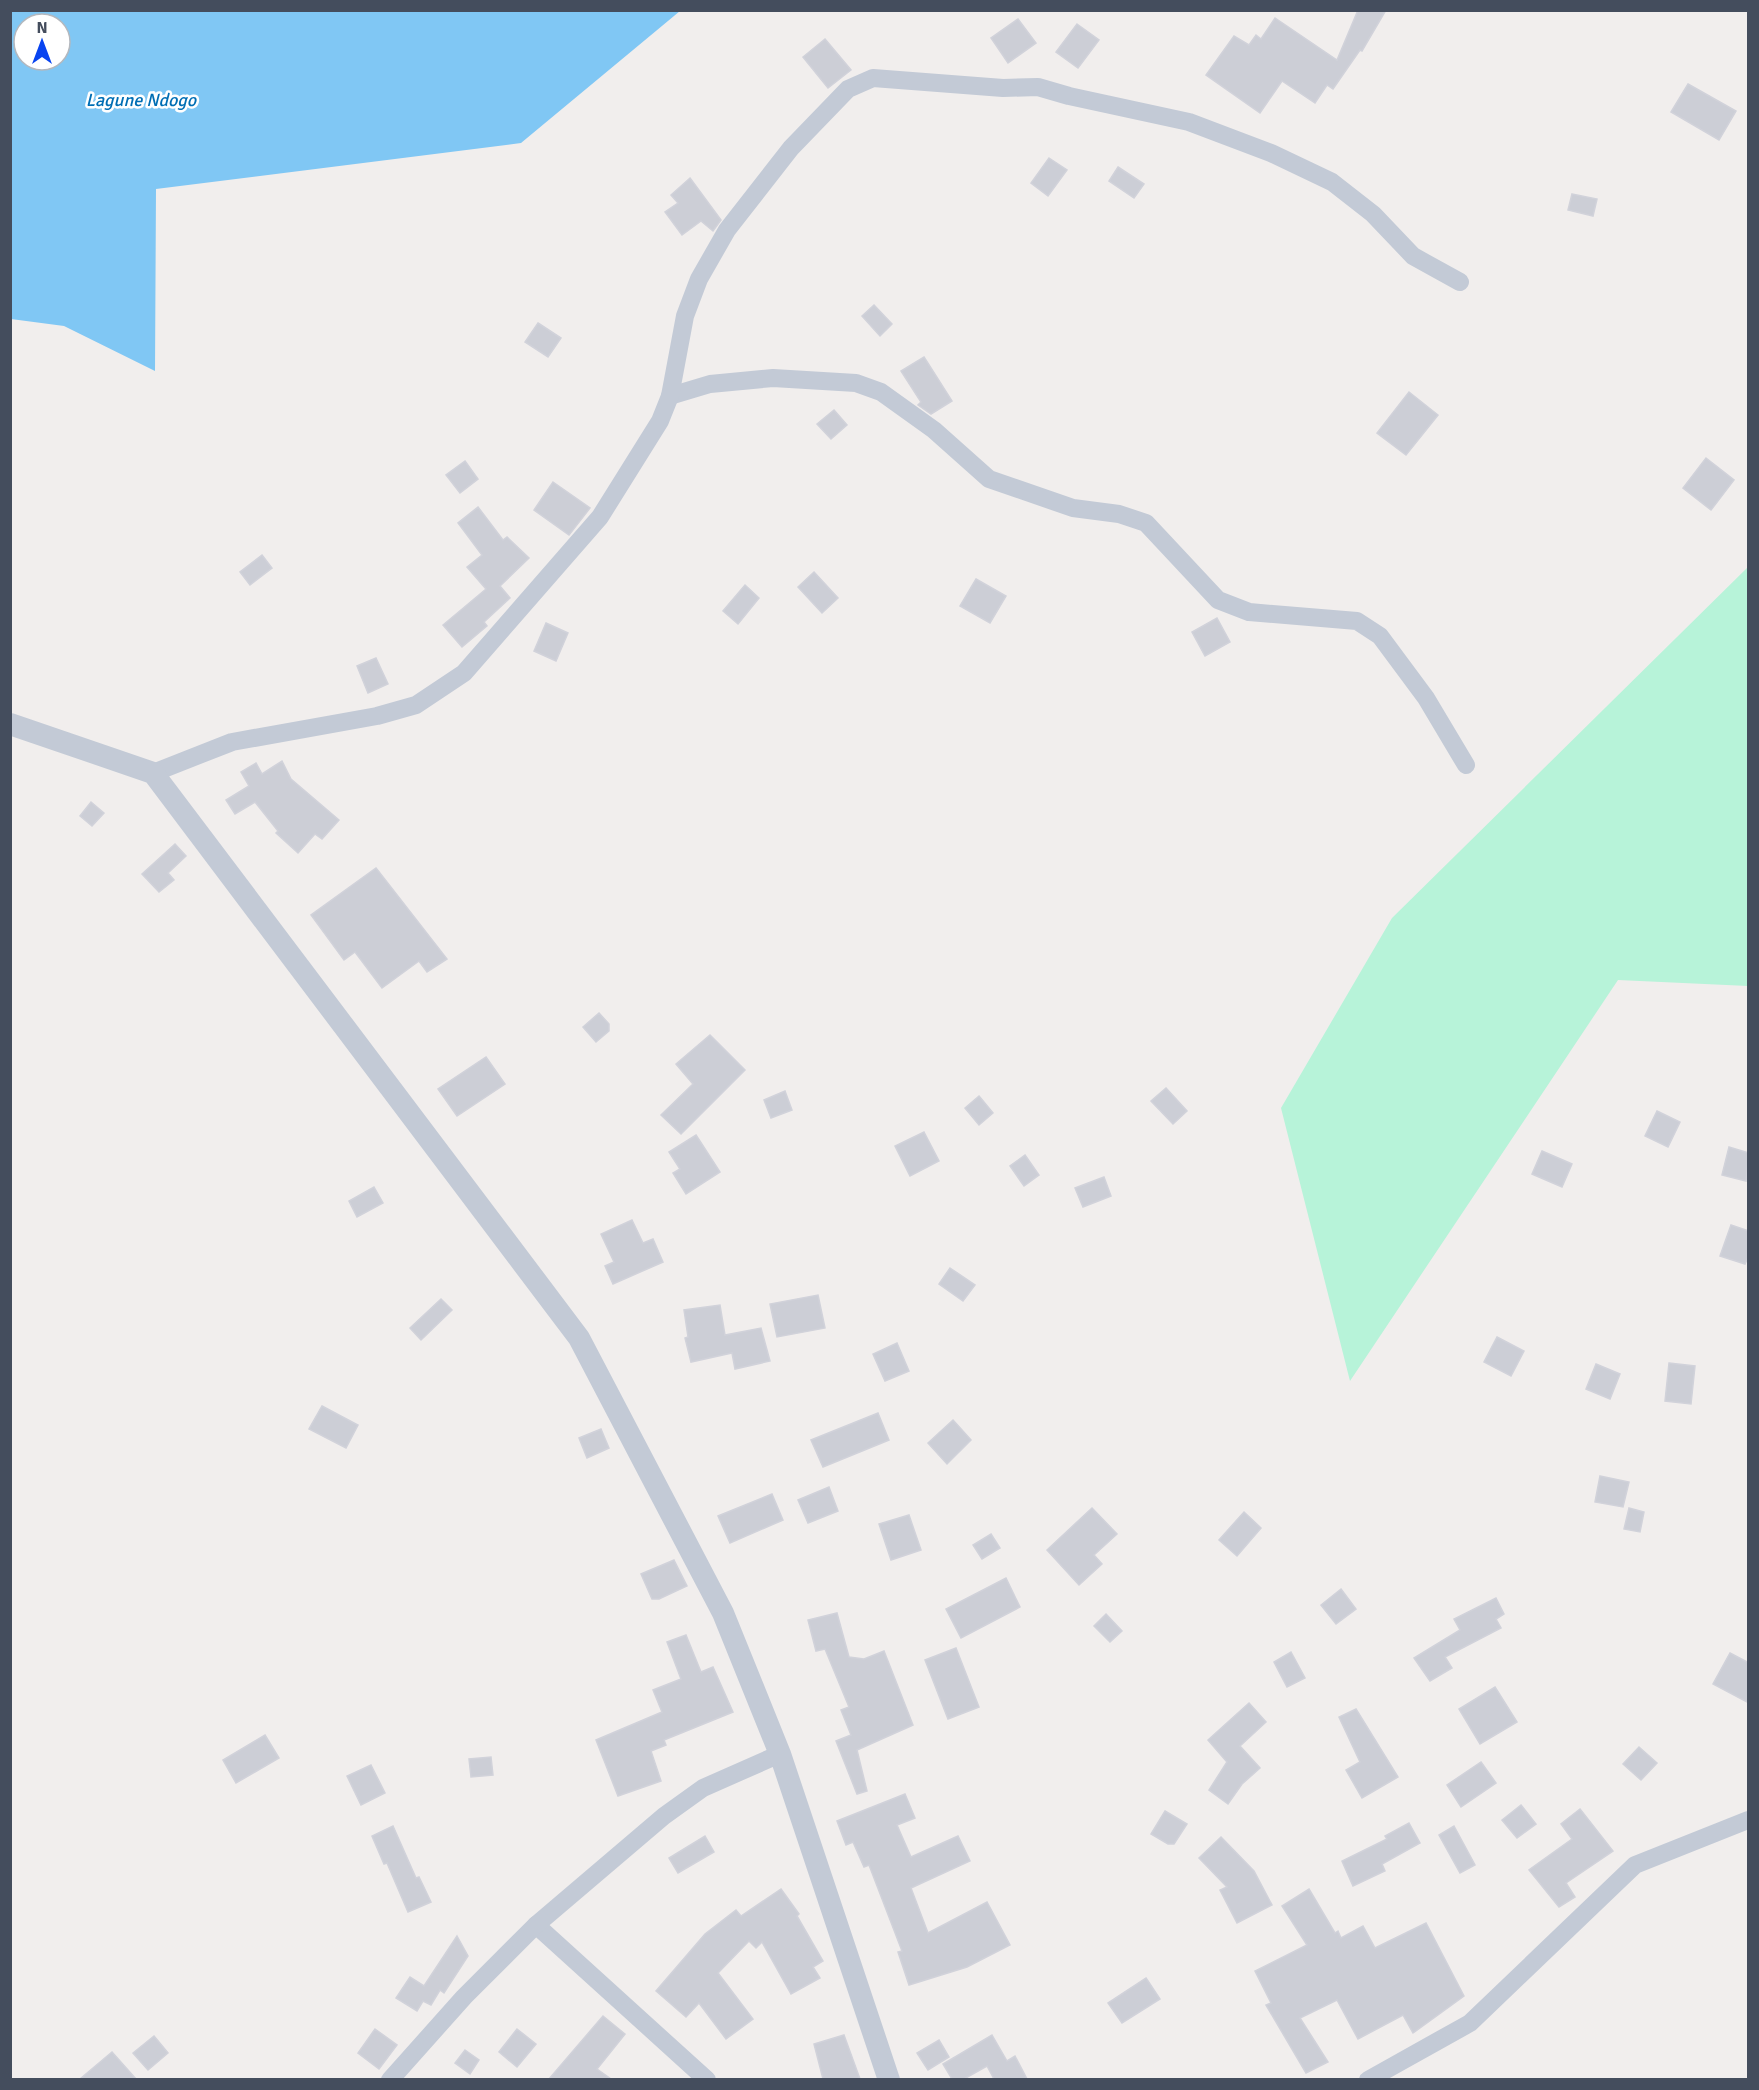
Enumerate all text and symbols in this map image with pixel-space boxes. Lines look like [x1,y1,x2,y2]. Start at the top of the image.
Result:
north arrow [12,12,72,72]
text: N [36,18,48,38]
water label: Lagune Ndogo [86,89,198,111]

